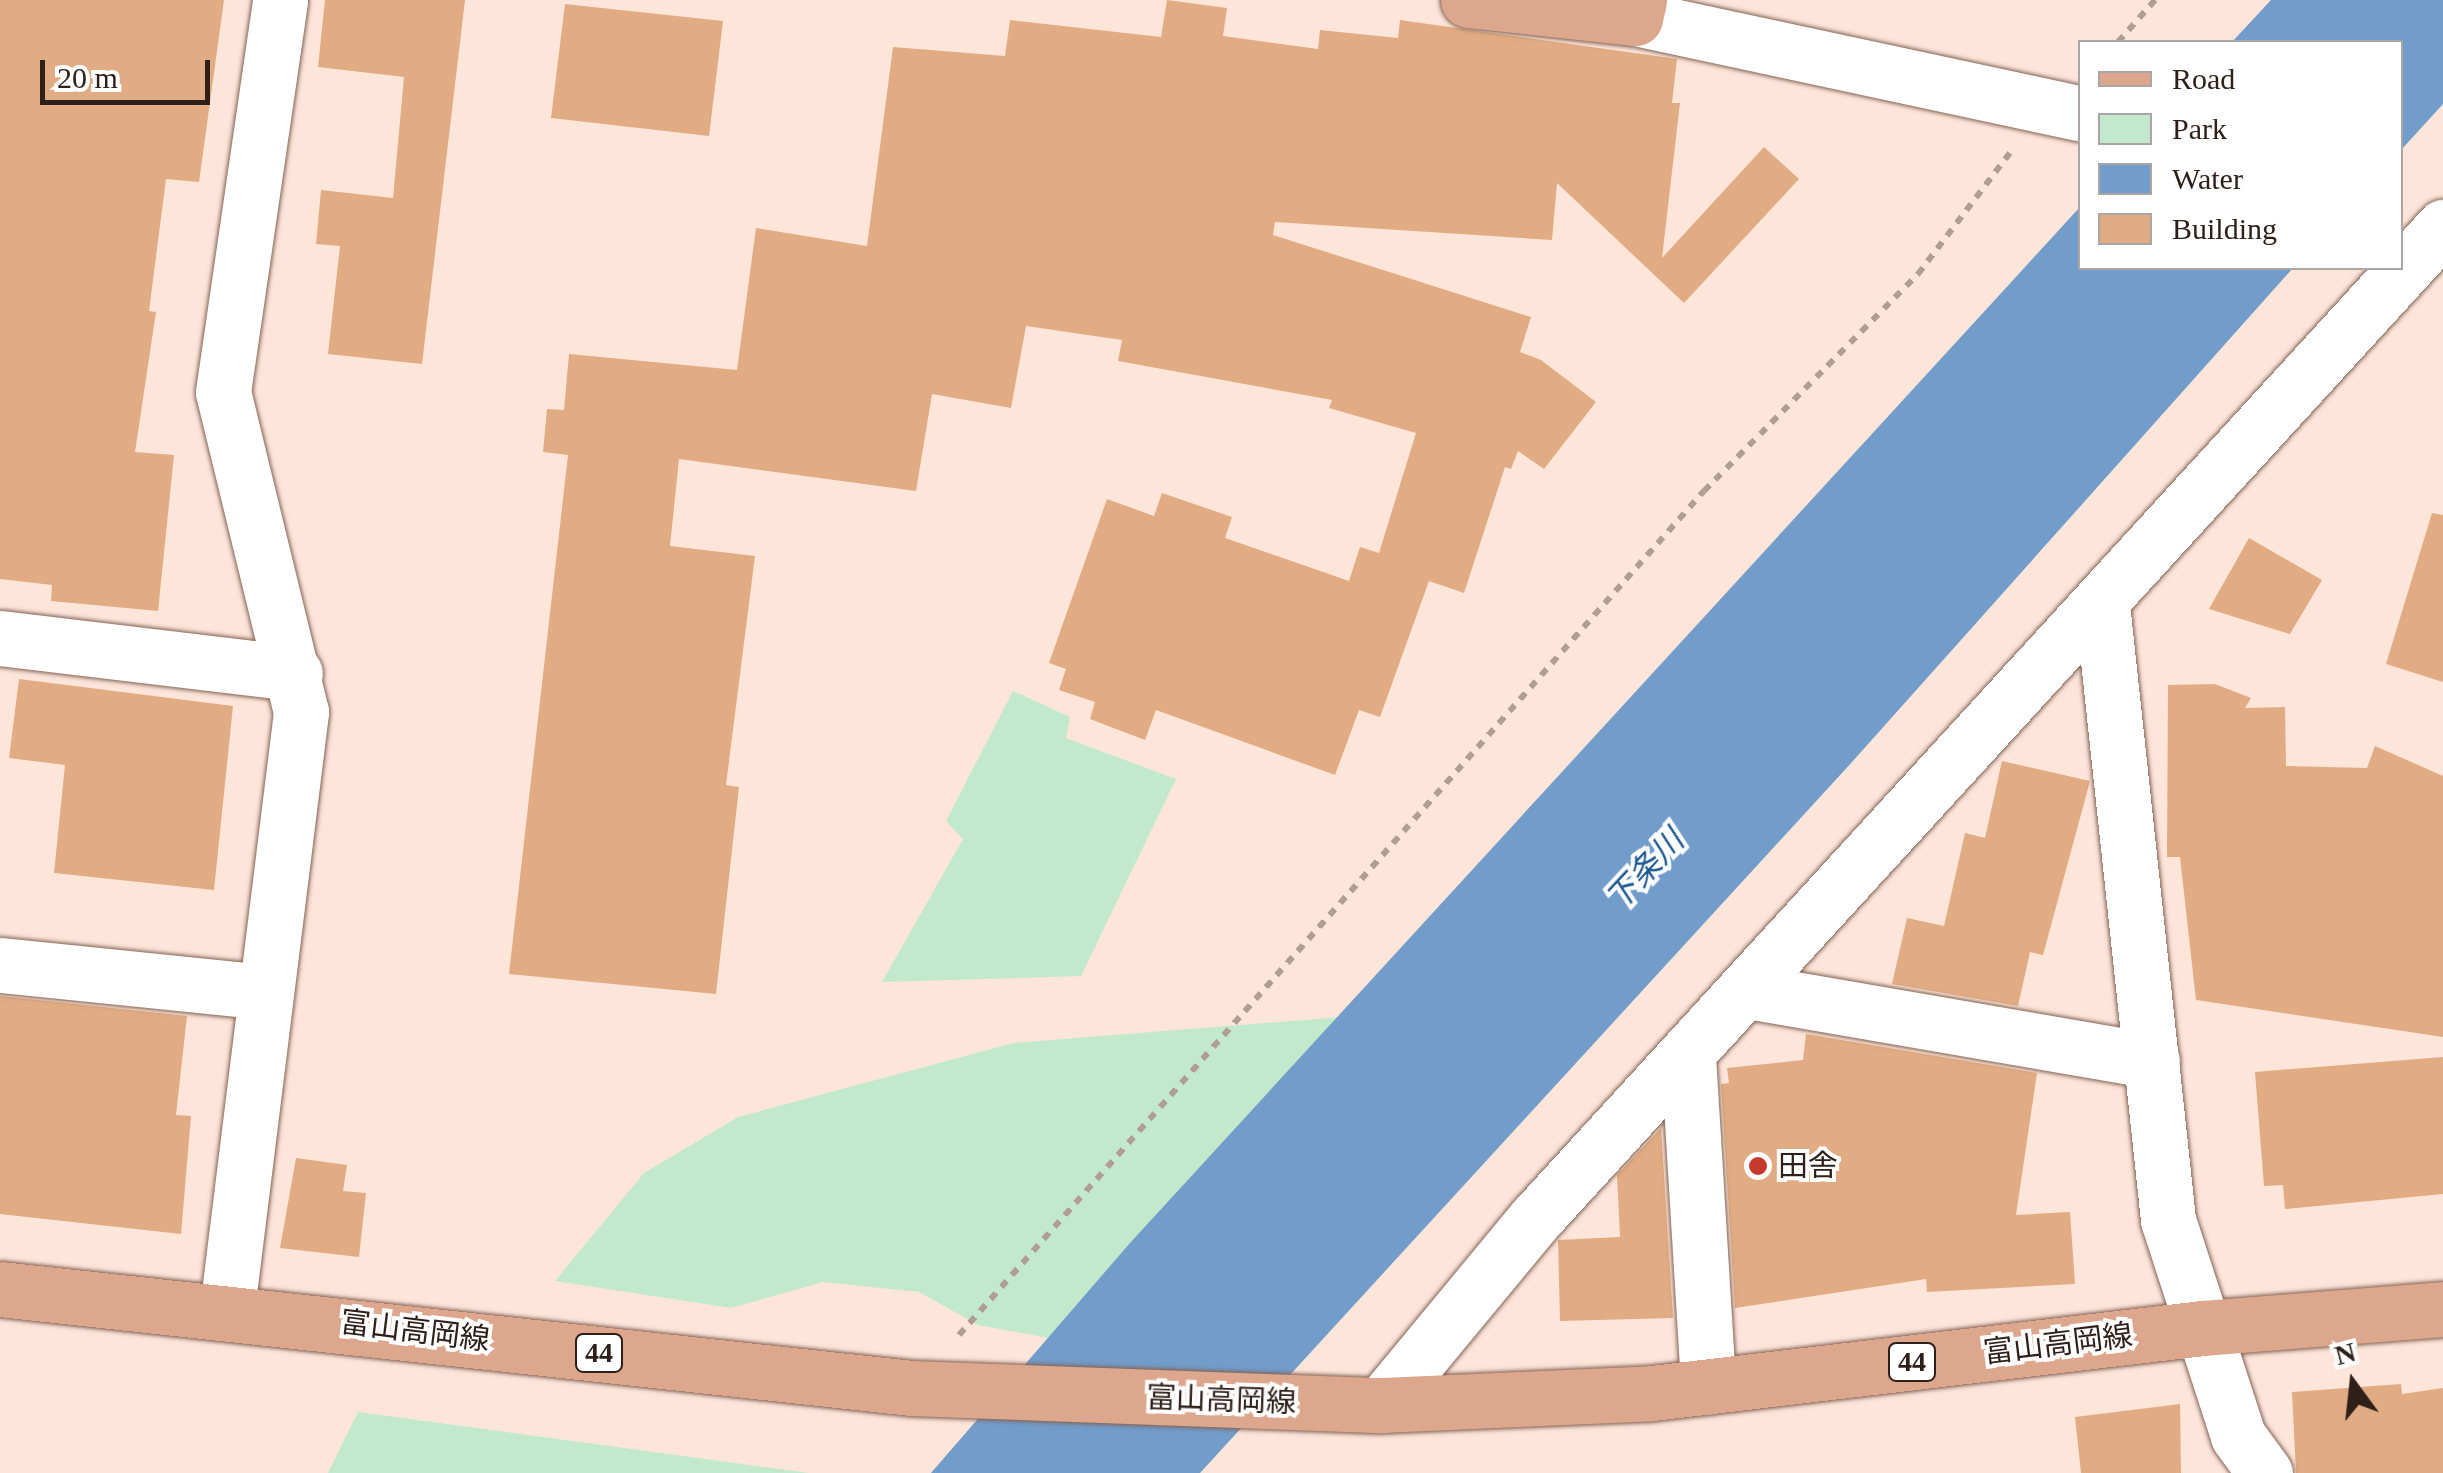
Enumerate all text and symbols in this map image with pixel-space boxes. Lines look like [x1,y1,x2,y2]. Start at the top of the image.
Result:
scale bar [45,40,215,102]
legend [2078,40,2403,270]
text: 20 m [57,61,118,94]
text: Road [2172,62,2235,95]
text: Park [2172,112,2227,145]
text: Water [2172,162,2243,195]
text: Building [2172,212,2277,245]
water label: 下条川 [1598,822,1692,918]
place label: 田舎 [1778,1148,1838,1184]
marker: 田舎 [1747,1155,1769,1177]
street label: 富山高岡線 [338,1304,492,1358]
street label: 富山高岡線 [1981,1317,2135,1371]
road number: 44 [574,1330,624,1376]
north arrow [2303,1333,2403,1433]
text: N [2331,1336,2359,1371]
road number: 44 [1887,1339,1937,1385]
street label: 富山高岡線 [1145,1379,1297,1421]

